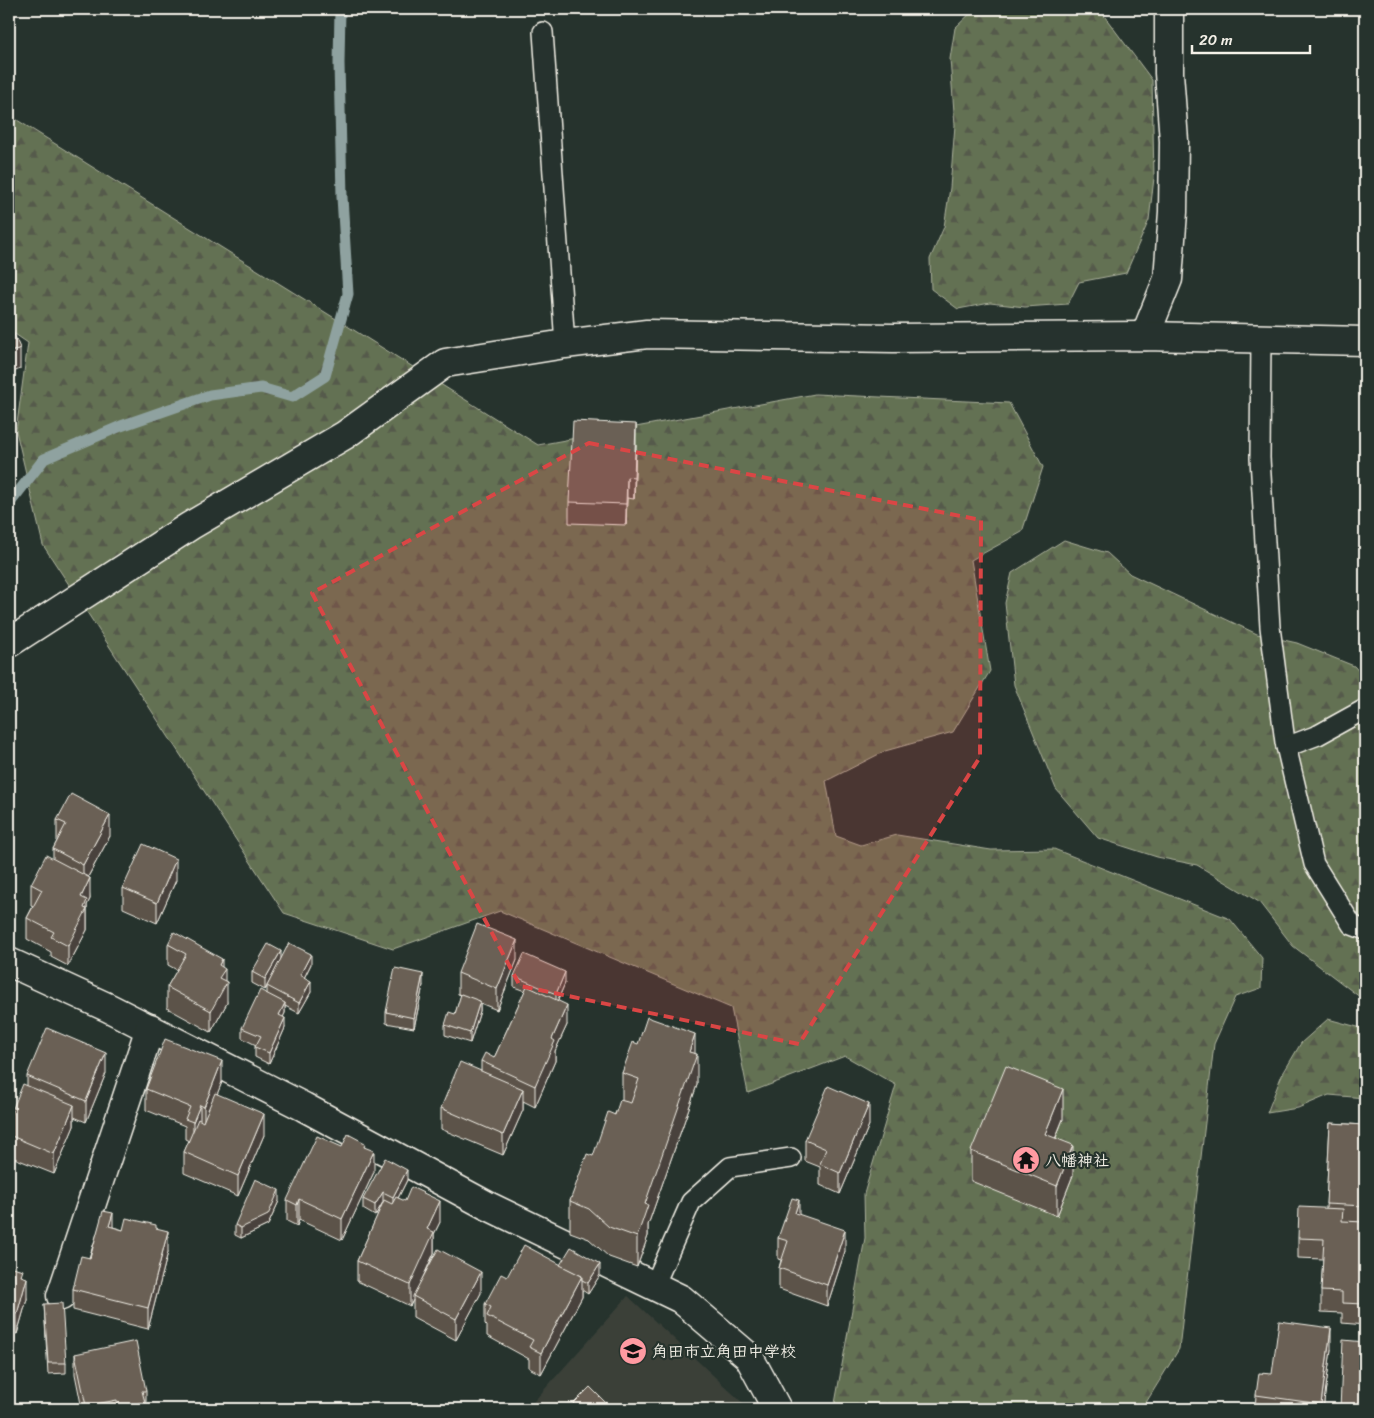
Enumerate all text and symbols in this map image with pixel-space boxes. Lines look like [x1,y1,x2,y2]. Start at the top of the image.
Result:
scale bar [1192,22,1309,54]
text: 20 m [1199,27,1233,53]
temple icon: 八幡神社 [1011,1145,1041,1175]
place label: 八幡神社 [1045,1146,1109,1175]
school or university icon: 角田市立角田中学校 [618,1336,648,1366]
place label: 角田市立角田中学校 [652,1337,796,1366]

